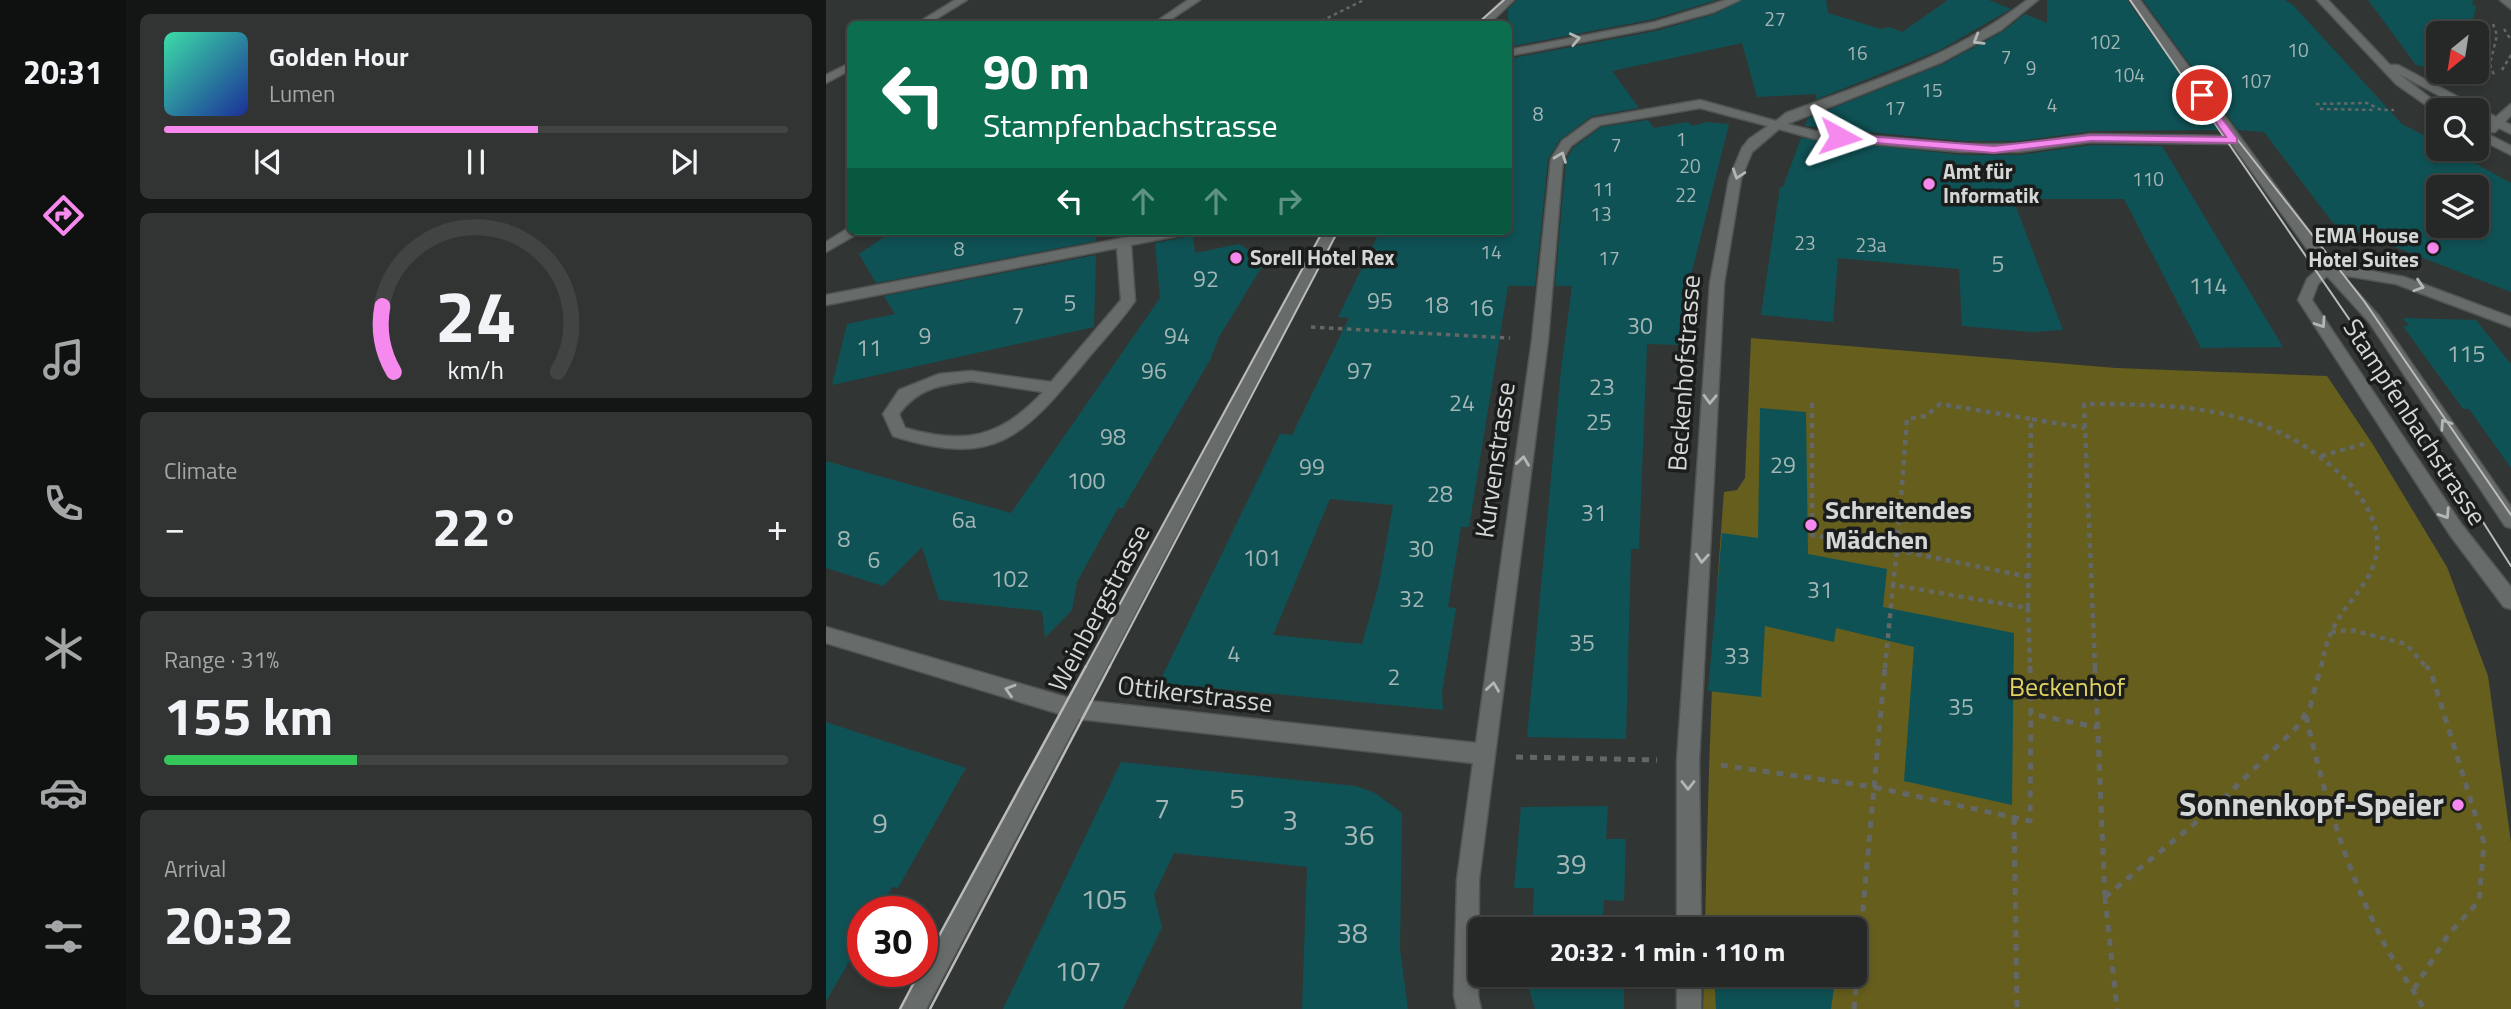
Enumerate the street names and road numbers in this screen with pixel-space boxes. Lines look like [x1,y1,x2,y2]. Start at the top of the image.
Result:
street label: Beckenhofstrasse [1657,274,1710,472]
street label: Stampfenbachstrasse [2334,311,2497,533]
street label: Kurvenstrasse [1464,379,1525,540]
street label: Weinbergstrasse [1038,517,1159,699]
street label: Ottikerstrasse [1115,665,1275,722]

